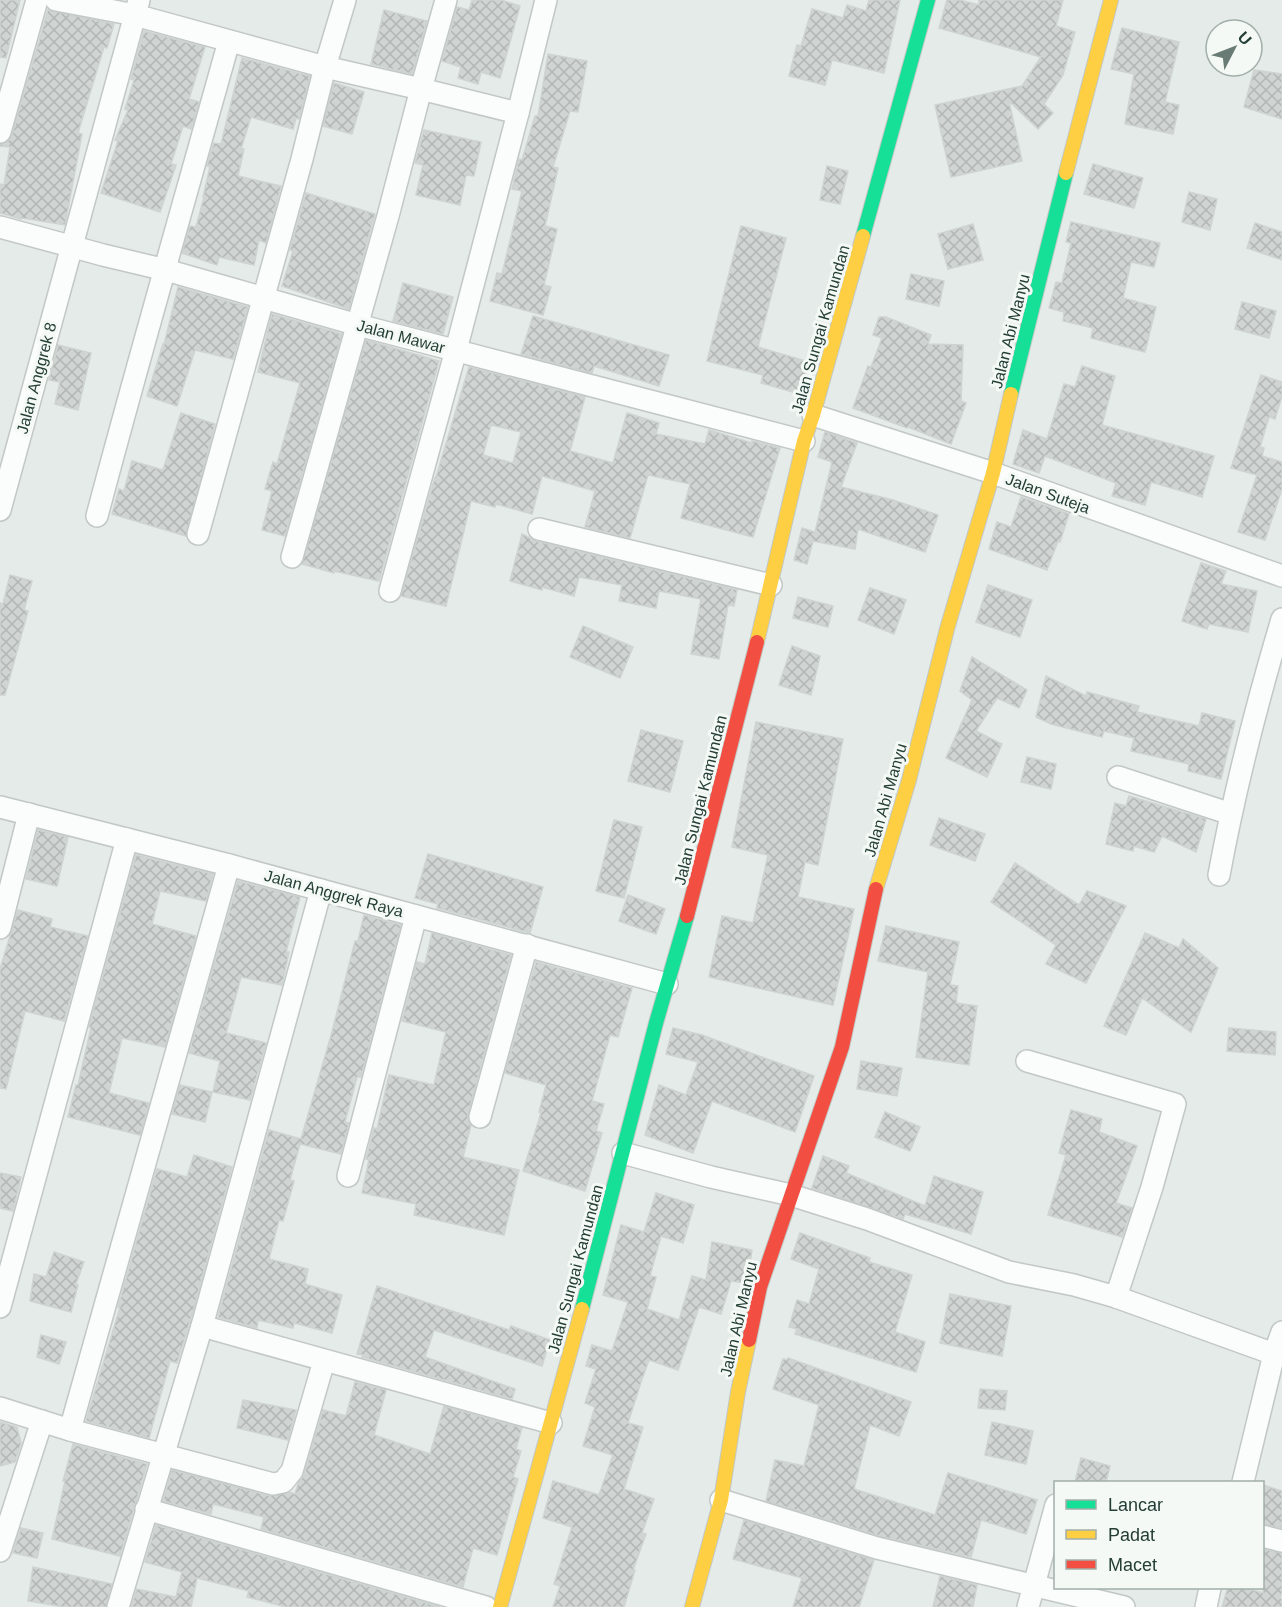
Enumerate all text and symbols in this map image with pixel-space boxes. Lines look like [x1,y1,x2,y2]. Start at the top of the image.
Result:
north arrow [1204,18,1264,78]
text: U [1235,28,1255,48]
street label: Jalan Sungai Kamundan [788,243,853,415]
street label: Jalan Abi Manyu [988,272,1033,390]
street label: Jalan Mawar [355,317,448,357]
street label: Jalan Anggrek 8 [13,320,60,436]
street label: Jalan Suteja [1004,470,1092,517]
street label: Jalan Sungai Kamundan [671,713,730,887]
street label: Jalan Abi Manyu [861,741,910,859]
street label: Jalan Anggrek Raya [263,867,405,920]
street label: Jalan Sungai Kamundan [545,1183,606,1356]
street label: Jalan Abi Manyu [717,1260,760,1378]
legend [1054,1481,1264,1589]
text: Lancar [1108,1495,1163,1515]
text: Padat [1108,1525,1155,1545]
text: Macet [1108,1555,1157,1575]

